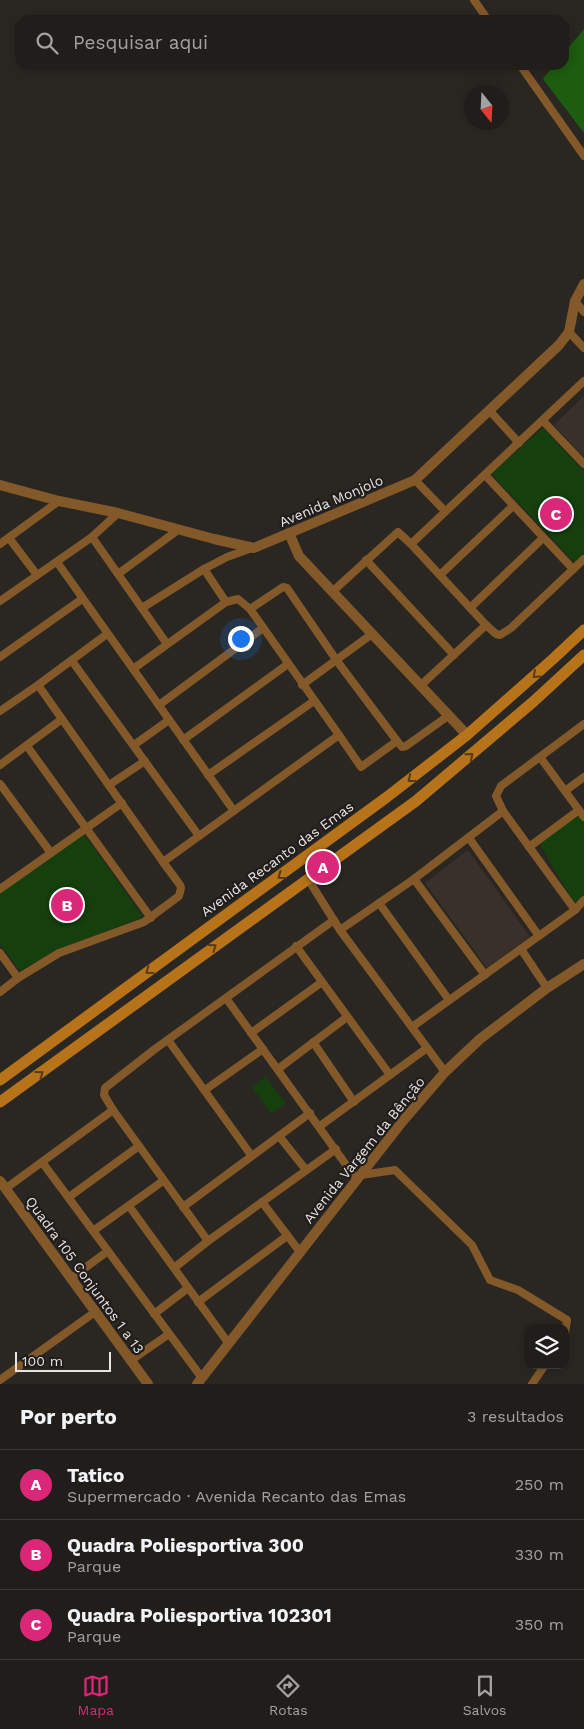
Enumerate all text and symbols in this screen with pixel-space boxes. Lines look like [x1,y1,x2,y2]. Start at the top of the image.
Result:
search box [15,15,569,70]
icon: search [33,29,61,57]
text: Pesquisar aqui [73,31,208,54]
north arrow [464,85,509,130]
street label: Avenida Monjolo [277,472,385,530]
pin: C [540,495,572,533]
your location [228,626,254,652]
one-way arrow [532,669,541,678]
one-way arrow [464,752,473,761]
one-way arrow [407,773,417,782]
street label: Avenida Recanto das Emas [197,798,357,920]
pin: A [307,848,339,886]
one-way arrow [277,870,286,879]
pin: B [51,886,83,924]
one-way arrow [207,944,217,953]
one-way arrow [146,966,155,974]
one-way arrow [34,1071,44,1080]
street label: Avenida Vargem da Bênção [300,1074,428,1226]
street label: Quadra 105 Conjuntos 1 a 13 [23,1193,147,1357]
map controls [524,1324,569,1369]
button: layers [524,1324,569,1369]
scale bar [15,1349,111,1372]
text: 100 m [22,1353,63,1369]
text: Por perto [20,1404,117,1429]
text: 3 resultados [467,1407,564,1426]
text: Tatico [67,1464,124,1487]
text: A [31,1475,41,1494]
text: 250 m [515,1475,564,1494]
text: Supermercado · Avenida Recanto das Emas [67,1487,406,1506]
text: Quadra Poliesportiva 300 [67,1534,304,1557]
text: B [31,1545,41,1564]
text: 330 m [515,1545,564,1564]
text: Parque [67,1557,121,1576]
text: Quadra Poliesportiva 102301 [67,1604,332,1627]
text: C [31,1615,41,1634]
text: 350 m [515,1615,564,1634]
text: Parque [67,1627,121,1646]
tab: Mapa [78,1672,114,1718]
tab: Rotas [269,1672,308,1718]
tab: Salvos [463,1672,506,1718]

